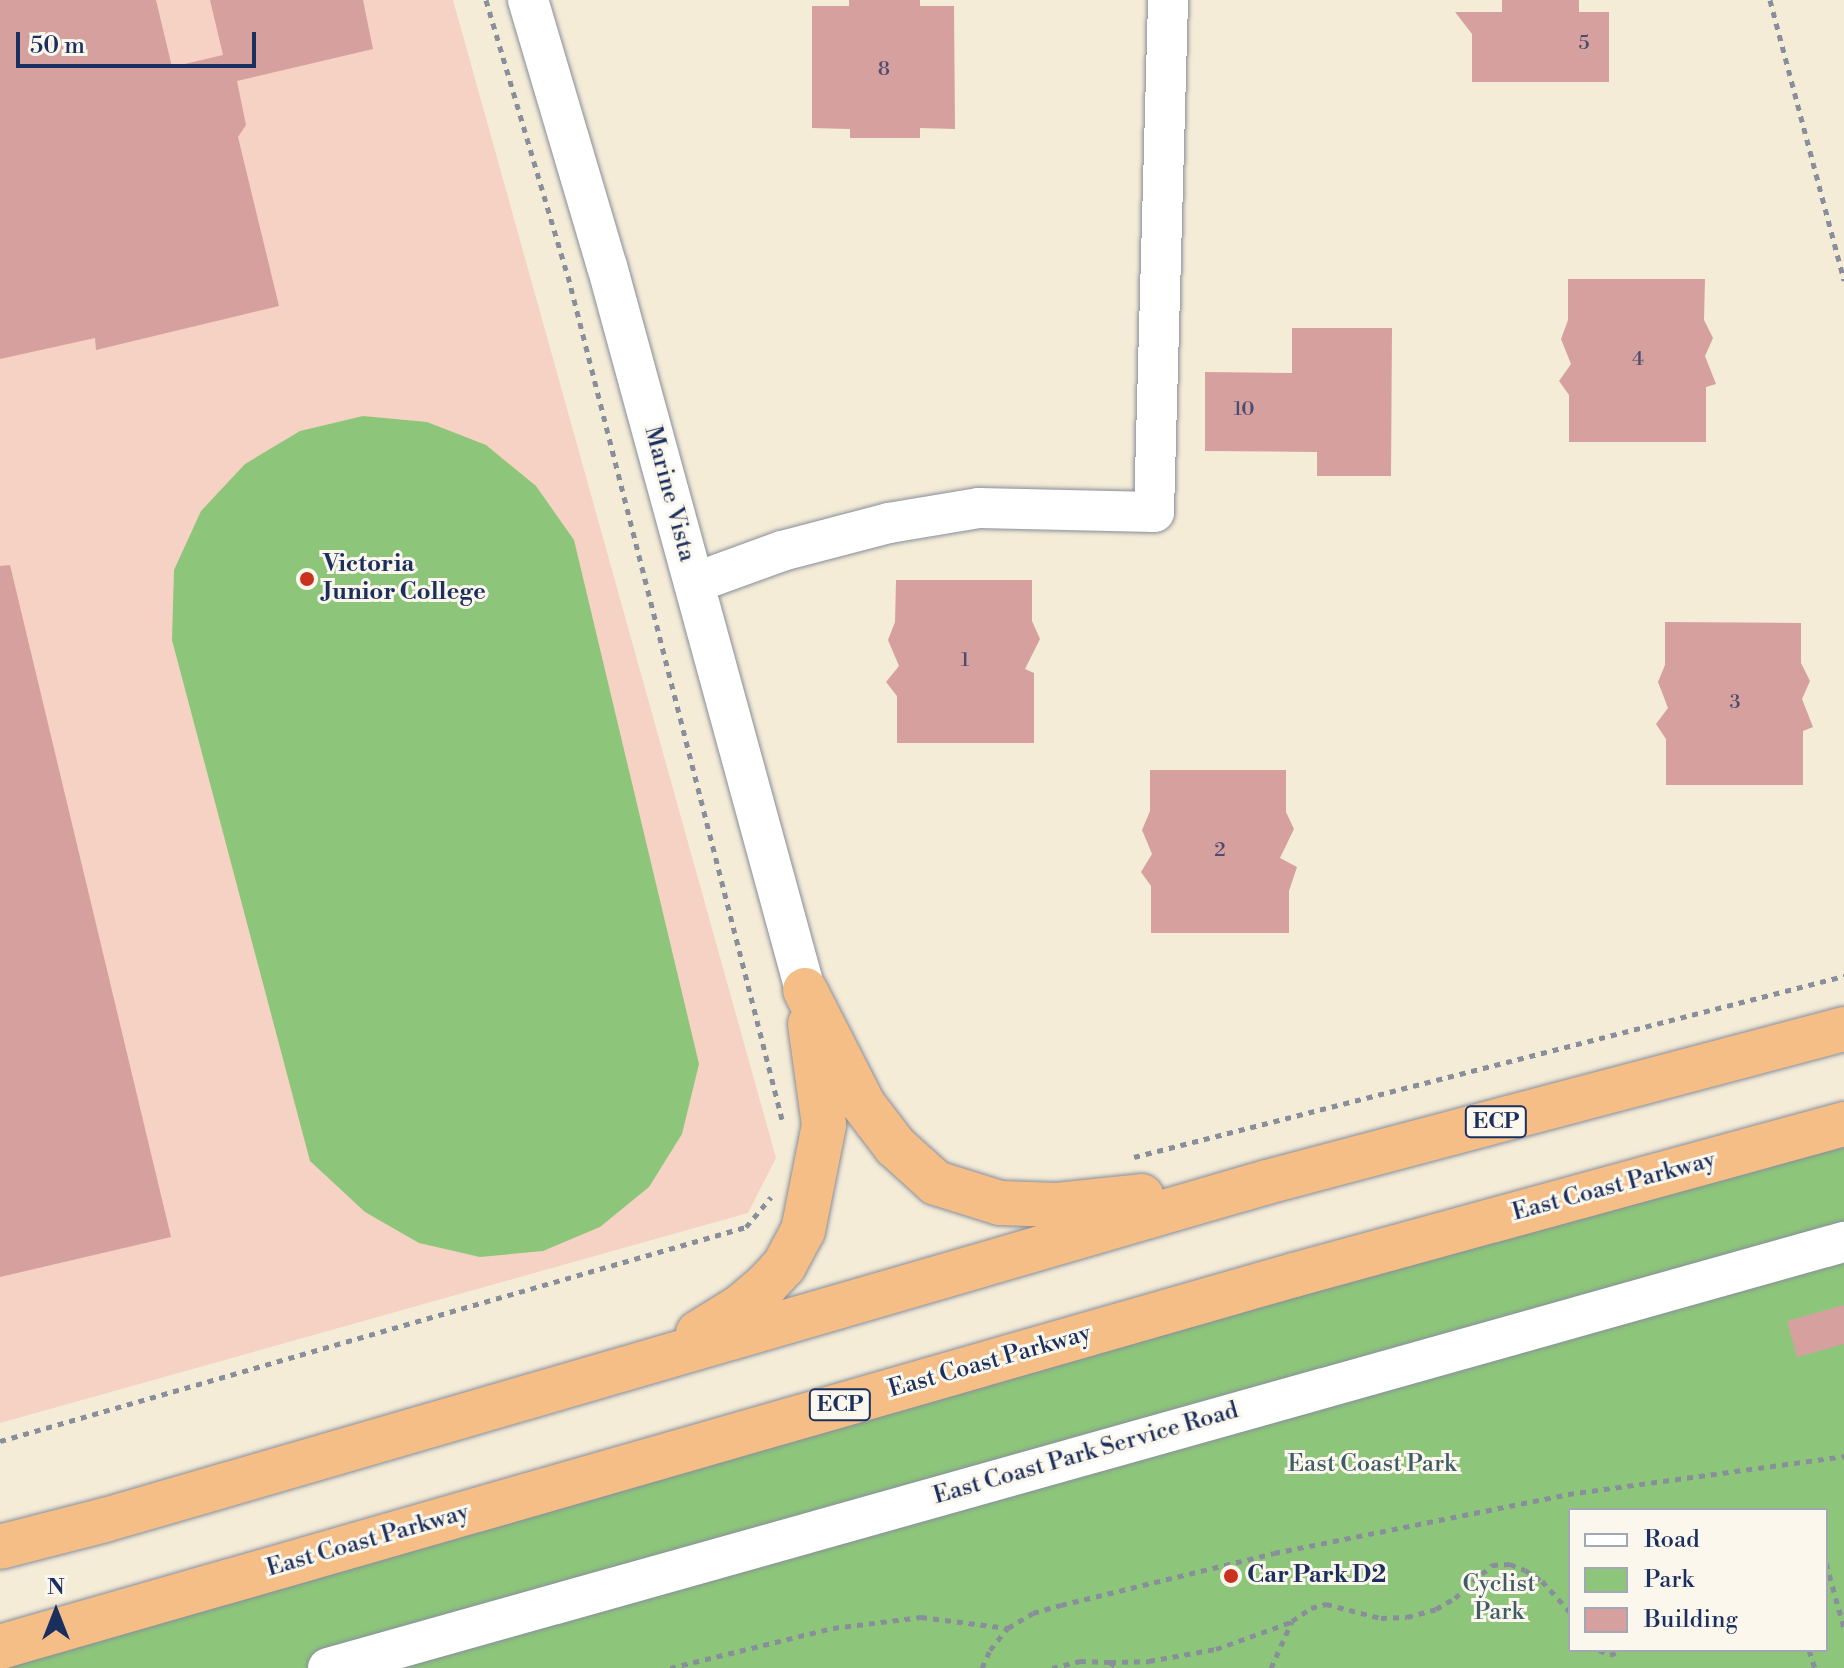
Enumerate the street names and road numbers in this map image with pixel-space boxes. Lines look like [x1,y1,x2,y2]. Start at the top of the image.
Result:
street label: Marine Vista [637,423,701,565]
road number: ECP [1464,1104,1528,1140]
street label: East Coast Parkway [1509,1146,1719,1228]
street label: East Coast Parkway [885,1319,1095,1405]
road number: ECP [808,1387,872,1423]
street label: East Coast Park Service Road [930,1397,1242,1511]
street label: East Coast Parkway [263,1498,473,1584]

